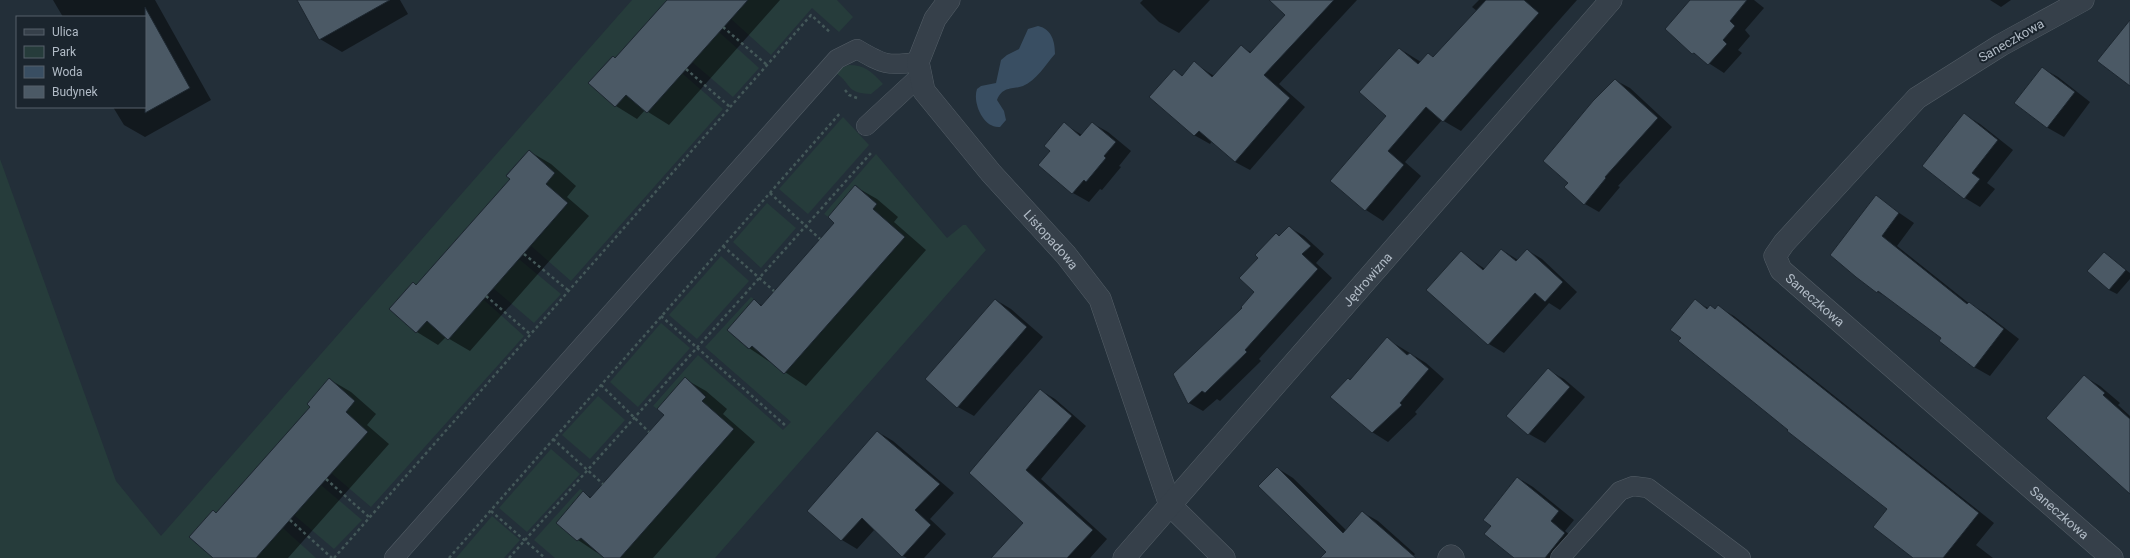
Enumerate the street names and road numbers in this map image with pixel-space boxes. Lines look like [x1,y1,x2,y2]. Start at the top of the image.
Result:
street label: Saneczkowa [1976,16,2047,65]
street label: Listopadowa [1020,207,1081,272]
street label: Jędrowizna [1340,249,1395,310]
street label: Saneczkowa [1782,271,1847,330]
street label: Saneczkowa [2027,483,2092,542]

